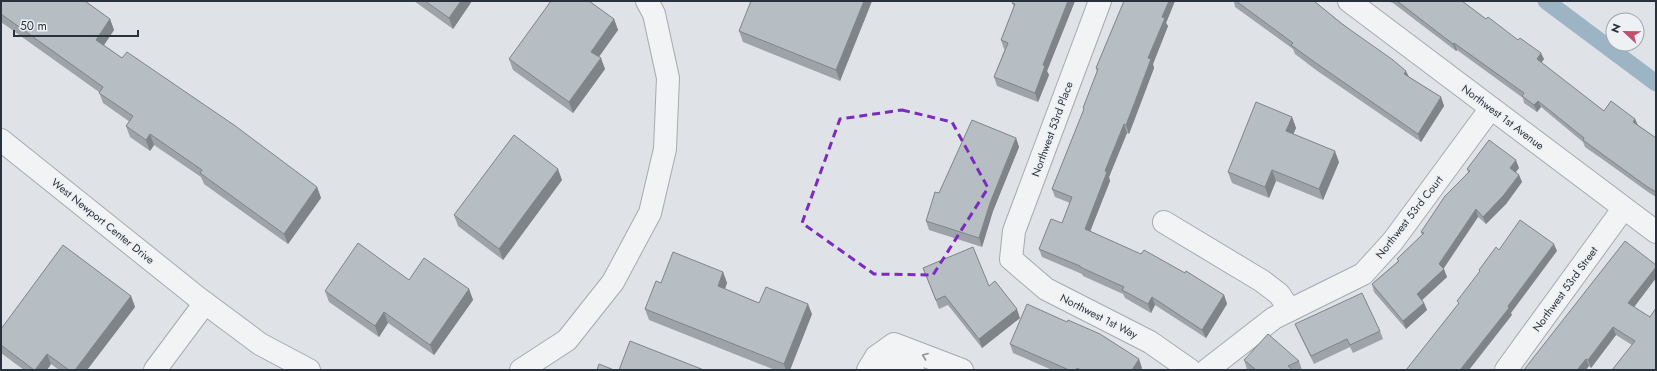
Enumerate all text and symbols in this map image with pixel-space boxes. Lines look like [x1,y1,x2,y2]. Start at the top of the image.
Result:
scale bar [14,12,138,38]
north arrow [1605,12,1645,52]
text: 50 m [20,17,47,35]
text: N [1607,21,1625,35]
street label: Northwest 53rd Place [1027,79,1077,179]
street label: Northwest 1st Avenue [1458,81,1548,154]
street label: Northwest 53rd Court [1372,172,1447,262]
street label: West Newport Center Drive [48,174,158,268]
street label: Northwest 53rd Street [1529,243,1602,335]
street label: Northwest 1st Way [1057,290,1141,343]
one-way arrow [922,352,929,360]

